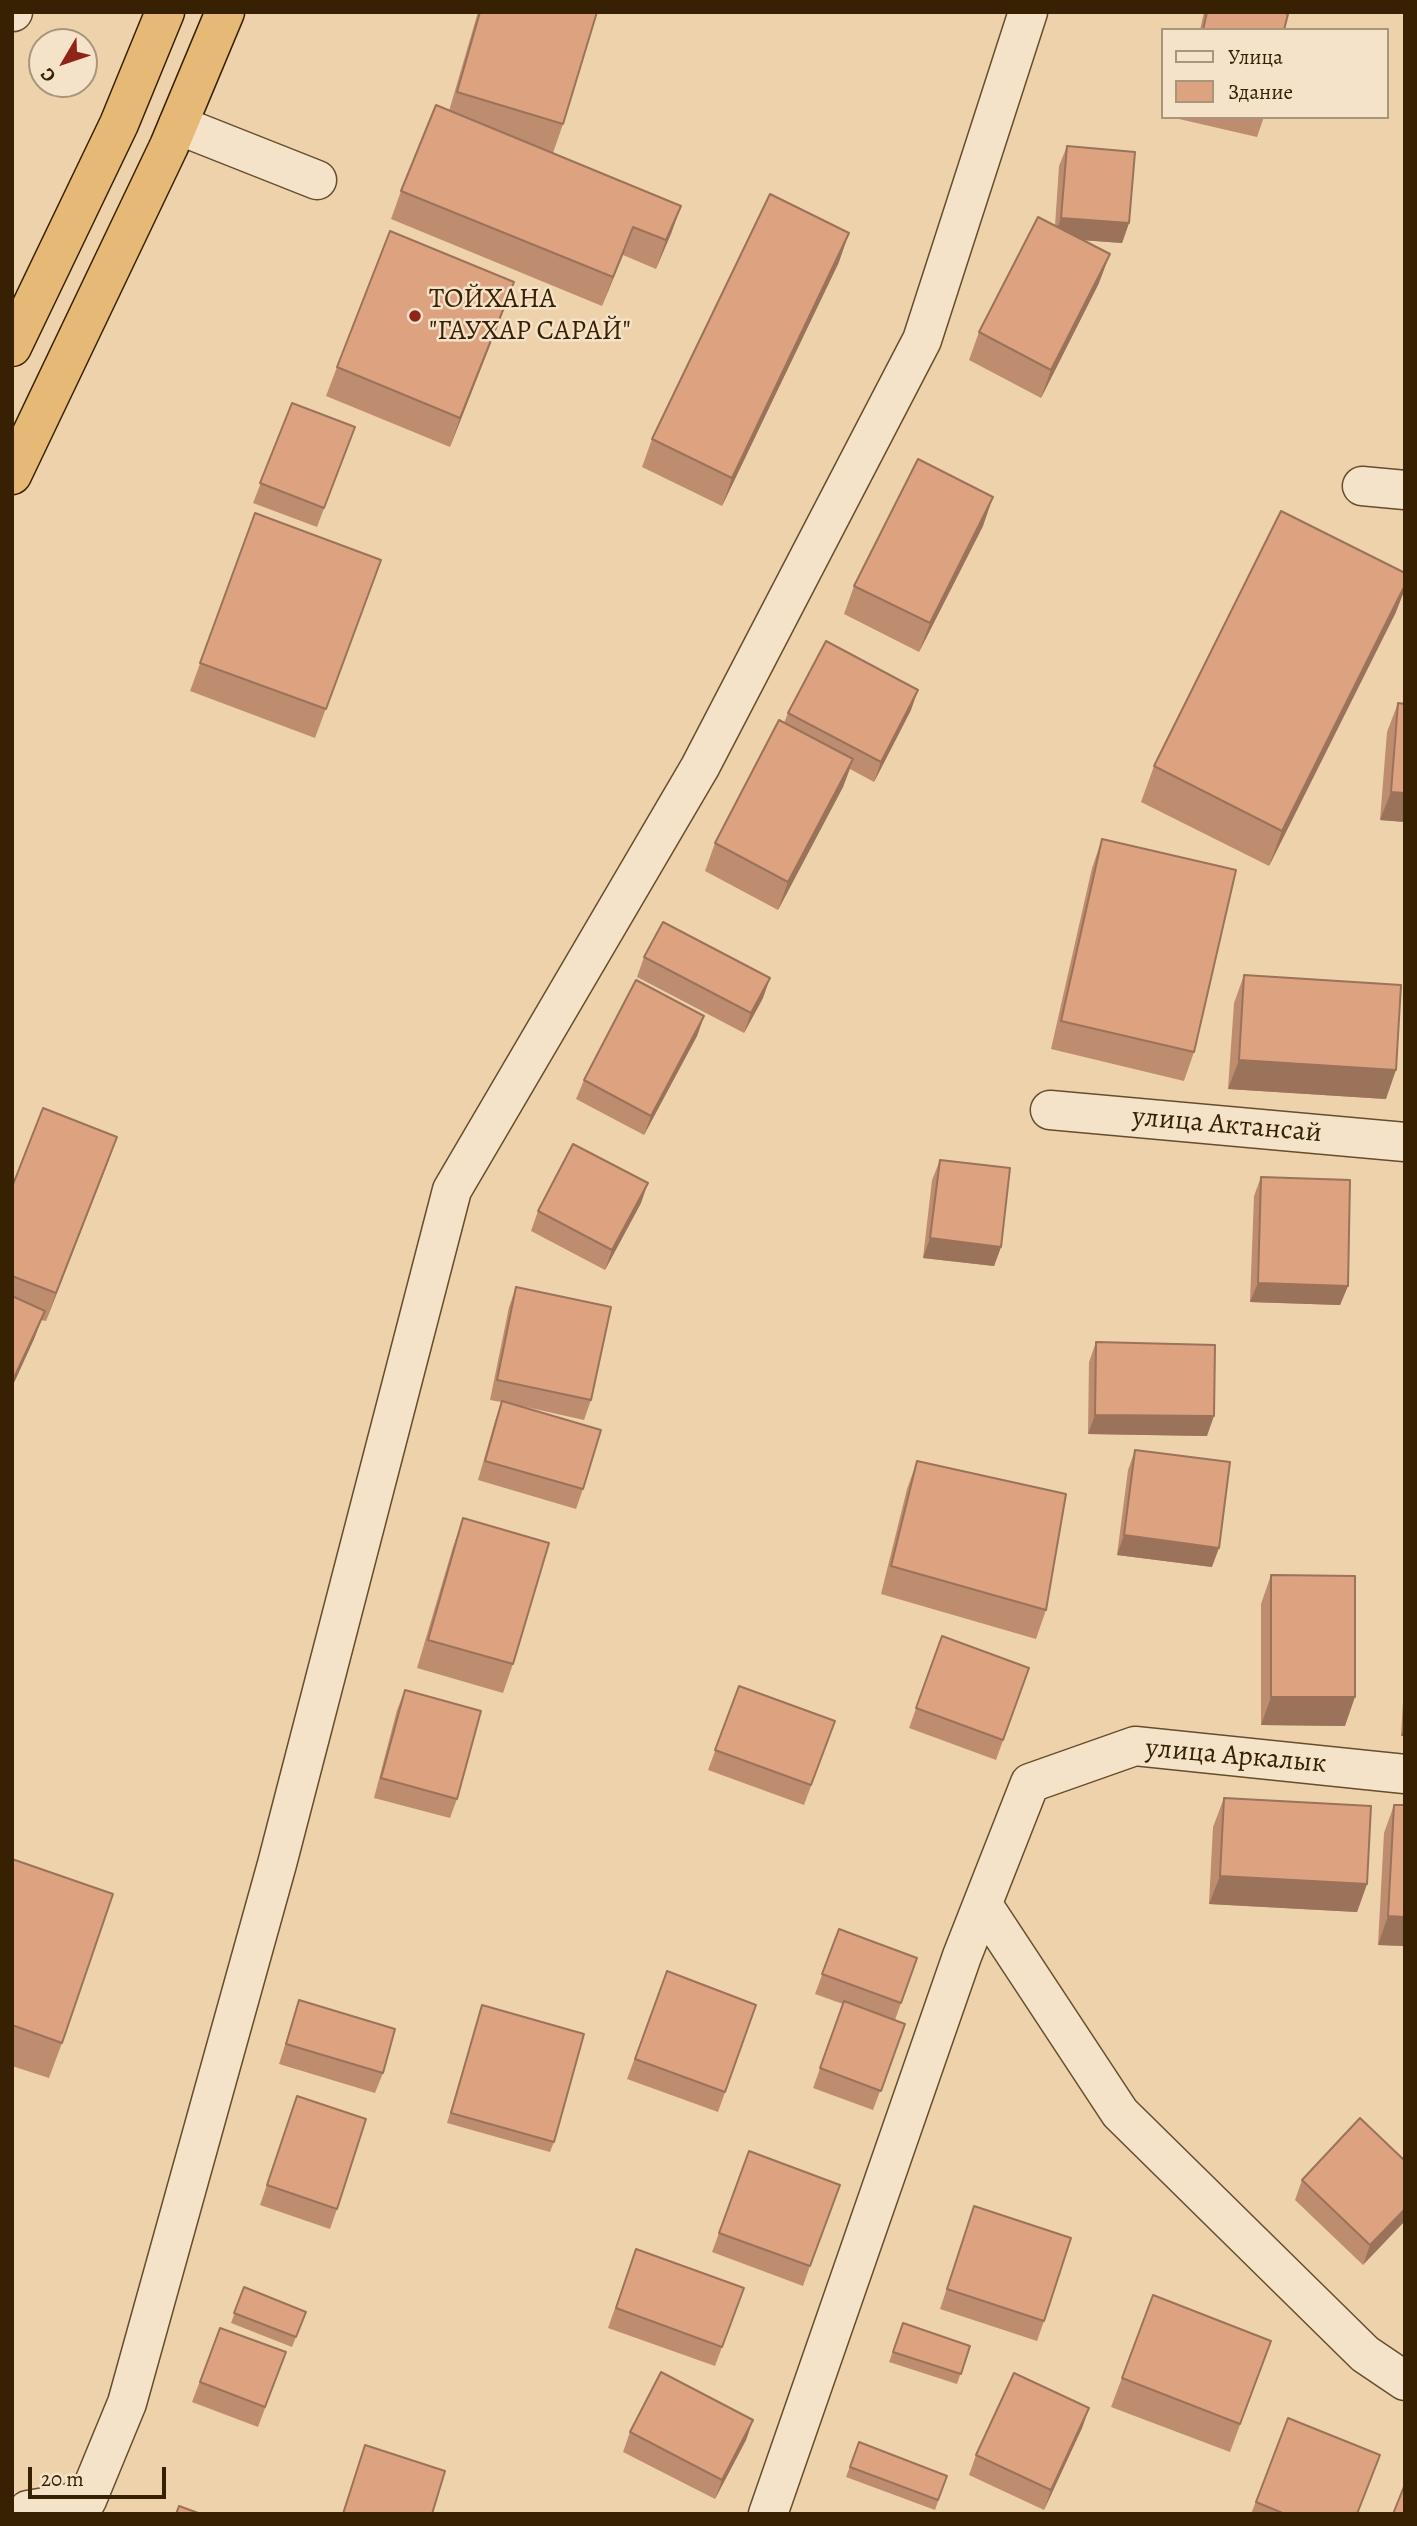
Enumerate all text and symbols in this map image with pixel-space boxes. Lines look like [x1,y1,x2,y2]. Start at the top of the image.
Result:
north arrow [28,28,98,98]
legend [1162,28,1389,119]
text: Улица [1228,43,1283,71]
text: С [34,62,62,88]
text: Здание [1228,78,1293,106]
place label: ТОЙХАНА "ГАУХАР САРАЙ" [429,283,631,349]
marker: ТОЙХАНА "ГАУХАР САРАЙ" [407,308,423,324]
street label: улица Актансай [1131,1101,1323,1151]
street label: улица Аркалык [1144,1732,1328,1782]
scale bar [32,2452,170,2496]
text: 20 m [41,2465,84,2493]

